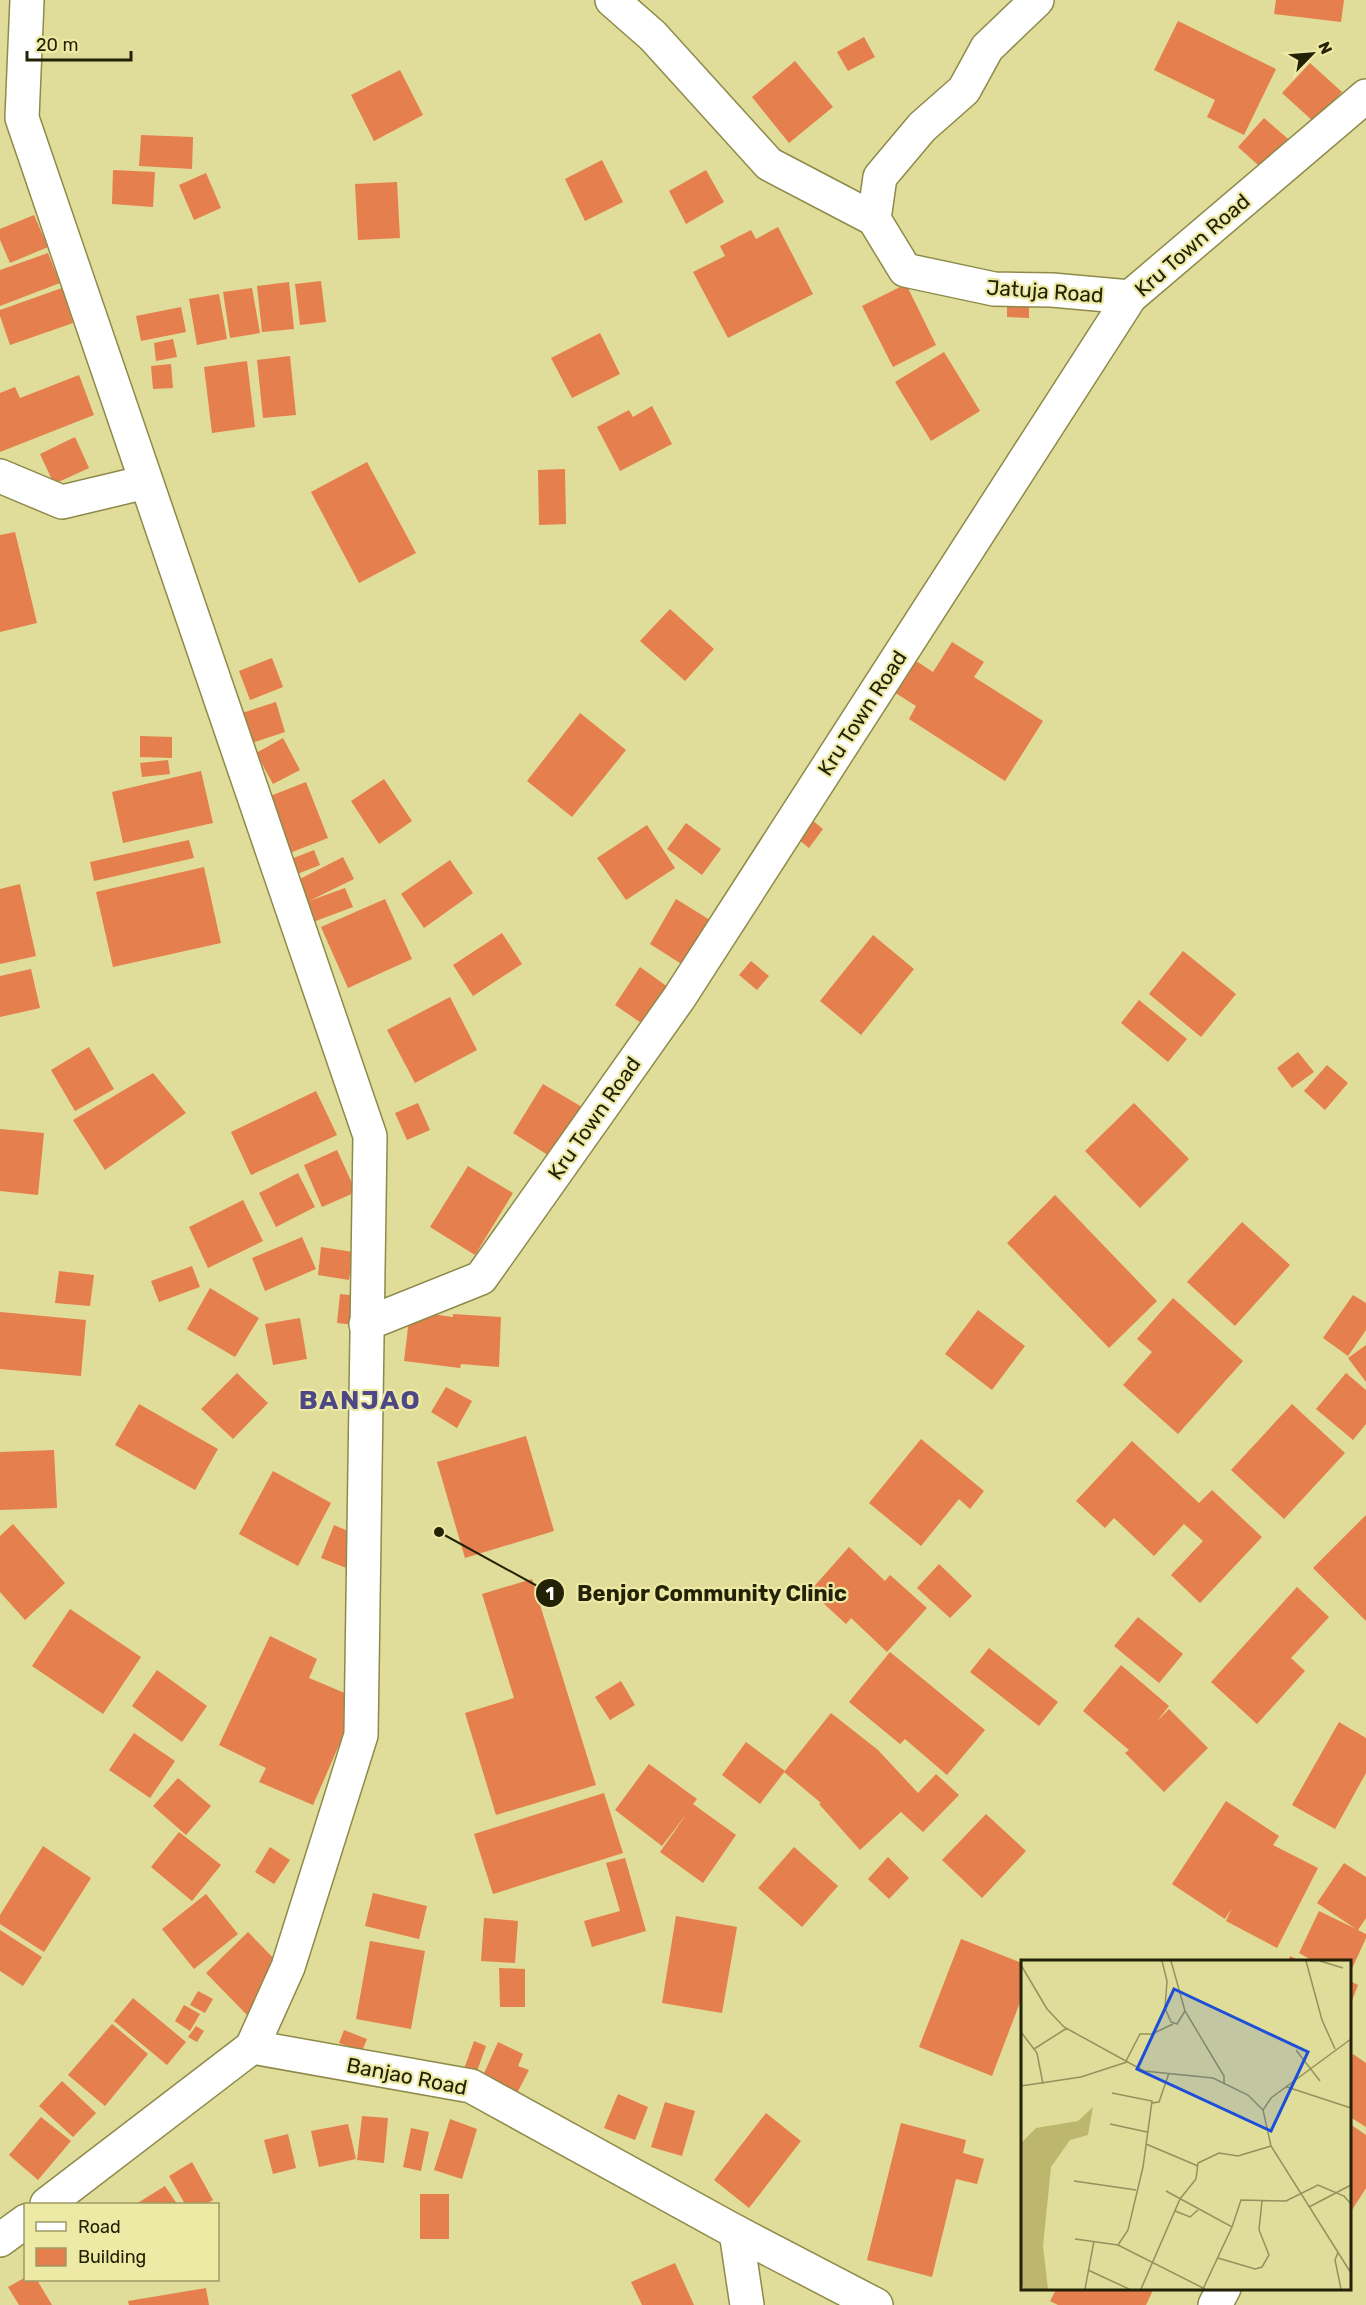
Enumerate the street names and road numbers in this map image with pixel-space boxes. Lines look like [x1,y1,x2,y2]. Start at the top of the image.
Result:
street label: Kru Town Road [1129,188,1255,302]
street label: Jatuja Road [986,274,1104,308]
street label: Kru Town Road [812,646,912,780]
street label: Kru Town Road [542,1052,646,1184]
street label: Banjao Road [345,2052,469,2100]

